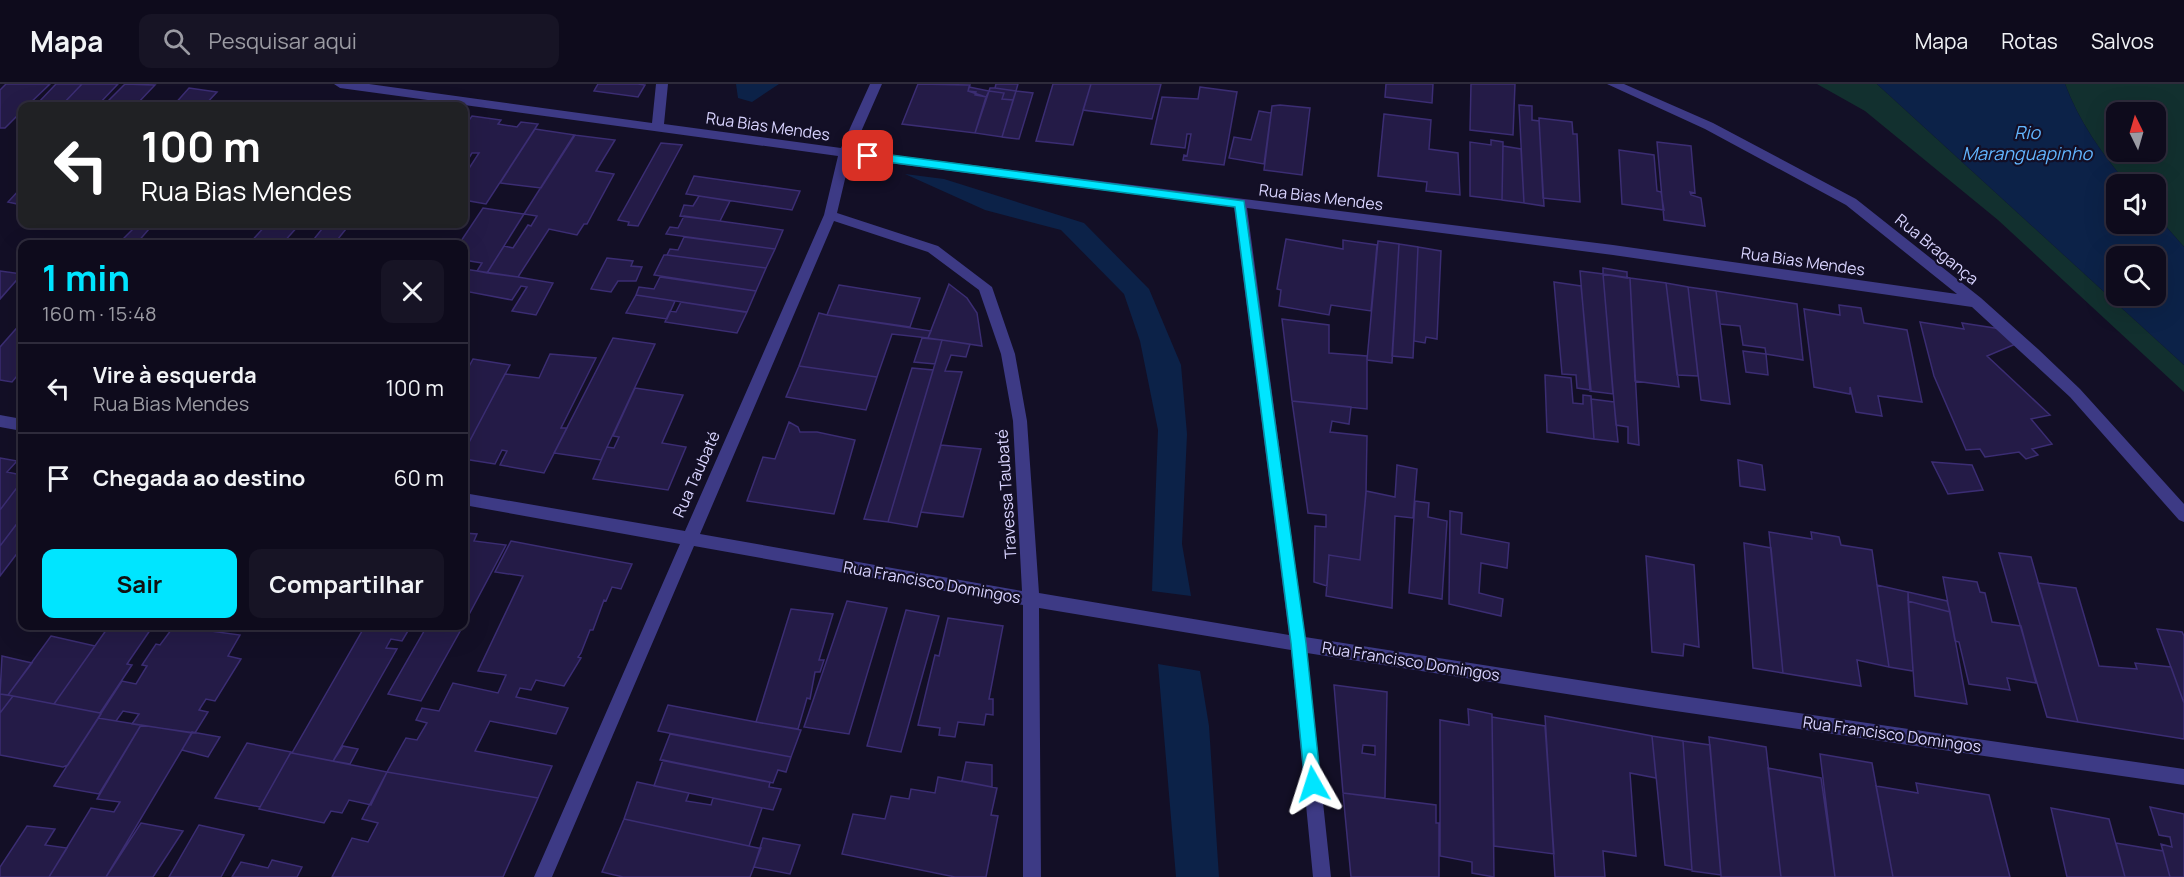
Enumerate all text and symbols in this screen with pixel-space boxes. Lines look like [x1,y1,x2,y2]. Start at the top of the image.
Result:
search box [139,14,559,68]
text: Mapa [30,22,103,60]
icon: search [160,25,193,58]
text: Pesquisar aqui [208,26,357,56]
text: Mapa [1915,27,1968,55]
text: Rotas [2001,27,2058,55]
text: Salvos [2091,27,2154,55]
north arrow [2106,102,2166,162]
map controls [2106,102,2166,306]
street label: Rua Bias Mendes [705,106,831,146]
text: 100 m [141,117,261,175]
water label: Rio Maranguapinho [1962,120,2093,165]
icon: left [42,126,120,204]
pin [842,130,893,181]
icon: arrive [851,139,884,172]
text: Rua Bias Mendes [141,172,352,209]
button: sound [2106,174,2166,234]
street label: Rua Bias Mendes [1258,178,1384,216]
street label: Rua Bragança [1891,209,1983,289]
street label: Rua Bias Mendes [1740,241,1866,281]
button: search [2106,246,2166,306]
text: 1 min [42,253,130,302]
button: close [381,260,444,323]
text: 160 m · 15:48 [42,300,157,327]
text: Vire à esquerda [93,360,257,390]
icon: left [42,372,75,405]
text: 100 m [386,373,444,403]
text: Rua Bias Mendes [93,390,249,417]
street label: Rua Taubaté [667,427,725,521]
street label: Travessa Taubaté [991,429,1021,559]
icon: arrive [42,462,75,495]
text: Chegada ao destino [93,463,305,493]
text: 60 m [394,463,444,493]
button: Sair [42,549,237,618]
button: Compartilhar [249,549,444,618]
street label: Rua Francisco Domingos [842,556,1022,608]
street label: Rua Francisco Domingos [1320,636,1502,686]
street label: Rua Francisco Domingos [1801,711,1983,757]
position arrow [1281,752,1345,816]

